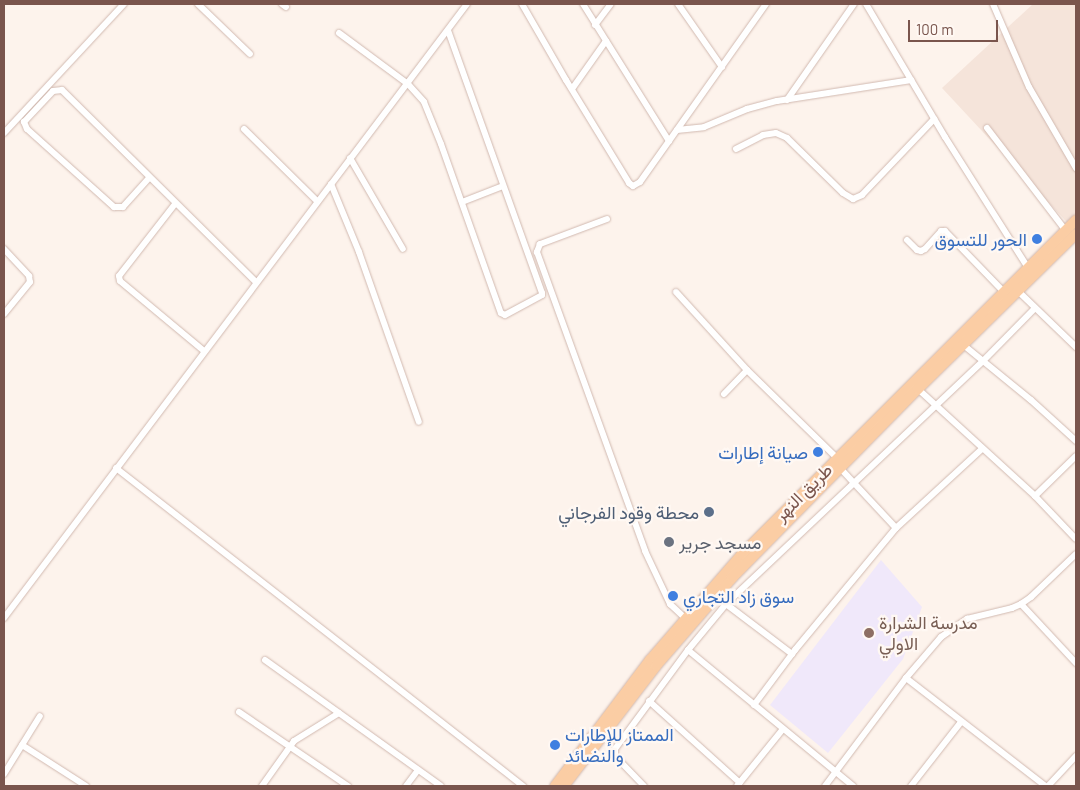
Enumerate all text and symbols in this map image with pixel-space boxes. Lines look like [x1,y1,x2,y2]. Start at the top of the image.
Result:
scale bar [910,10,1000,42]
text: 100 m [916,20,954,38]
place label: الحور للتسوق [935,228,1027,250]
marker: الحور للتسوق [1031,233,1043,245]
place label: صيانة إطارات [718,441,808,463]
marker: صيانة إطارات [812,446,824,458]
street label: طريق النهر [770,459,836,525]
place label: محطة وقود الفرجاني [558,501,699,523]
marker: محطة وقود الفرجاني [703,506,715,518]
place label: مسجد جرير [679,531,761,553]
marker: مسجد جرير [663,536,675,548]
place label: سوق زاد التجاري [683,585,794,607]
marker: سوق زاد التجاري [667,590,679,602]
place label: مدرسة الشرارة الاولي [879,612,978,654]
marker: مدرسة الشرارة الاولي [863,627,875,639]
place label: الممتاز للإطارات والنضائد [565,724,674,766]
marker: الممتاز للإطارات والنضائد [549,739,561,751]

